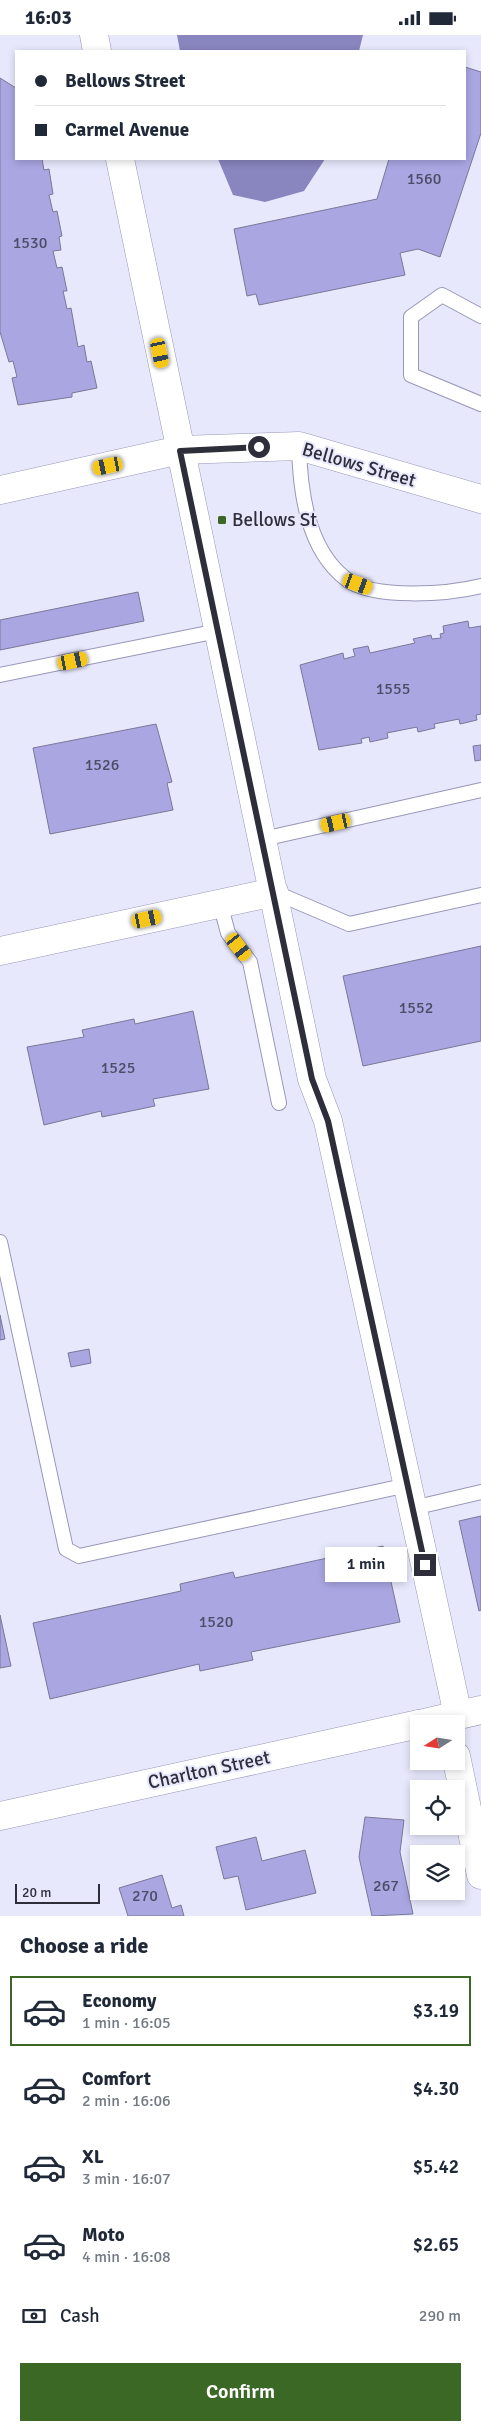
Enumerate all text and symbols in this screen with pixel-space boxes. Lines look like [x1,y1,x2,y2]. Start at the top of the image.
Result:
text: 16:03 [25,6,72,30]
text: Bellows Street [65,69,185,93]
text: Carmel Avenue [65,118,189,142]
house number: 1560 [407,169,441,189]
house number: 1530 [13,233,47,253]
car [149,337,170,369]
route start [248,436,270,458]
street label: Bellows Street [299,437,419,493]
car [91,456,124,476]
place label: Bellows St [232,508,317,532]
marker: Bellows St [216,514,228,526]
car [341,572,374,596]
car [56,651,89,671]
house number: 1555 [376,679,410,699]
house number: 1526 [85,755,119,775]
car [319,812,352,834]
car [130,909,163,929]
car [223,931,254,963]
house number: 1552 [399,998,433,1018]
house number: 1525 [101,1058,135,1078]
callout: 1 min [325,1547,408,1583]
text: 1 min [347,1554,385,1574]
route end [414,1554,436,1576]
house number: 1520 [199,1612,233,1632]
north arrow [410,1715,465,1770]
map controls [410,1715,465,1900]
street label: Charlton Street [146,1745,273,1795]
button: locate [410,1780,465,1835]
button: layers [410,1845,465,1900]
house number: 267 [373,1876,399,1896]
scale bar [15,1881,100,1904]
text: 20 m [22,1884,51,1901]
house number: 270 [132,1886,158,1906]
text: Choose a ride [20,1932,148,1959]
icon: car [22,1989,67,2034]
text: Economy [82,1989,156,2013]
text: $3.19 [413,1999,459,2023]
text: 1 min · 16:05 [82,2013,171,2033]
icon: car [22,2067,67,2112]
text: Comfort [82,2067,151,2091]
text: $4.30 [413,2077,459,2101]
text: 2 min · 16:06 [82,2091,171,2111]
icon: car [22,2145,67,2190]
text: XL [82,2145,104,2169]
text: $5.42 [413,2155,459,2179]
text: 3 min · 16:07 [82,2169,171,2189]
icon: car [22,2223,67,2268]
text: Moto [82,2223,125,2247]
text: $2.65 [413,2233,459,2257]
text: 4 min · 16:08 [82,2247,171,2267]
icon: cash [20,2302,48,2330]
text: Cash [60,2304,100,2328]
text: 290 m [419,2306,461,2326]
button: Confirm [20,2363,461,2421]

